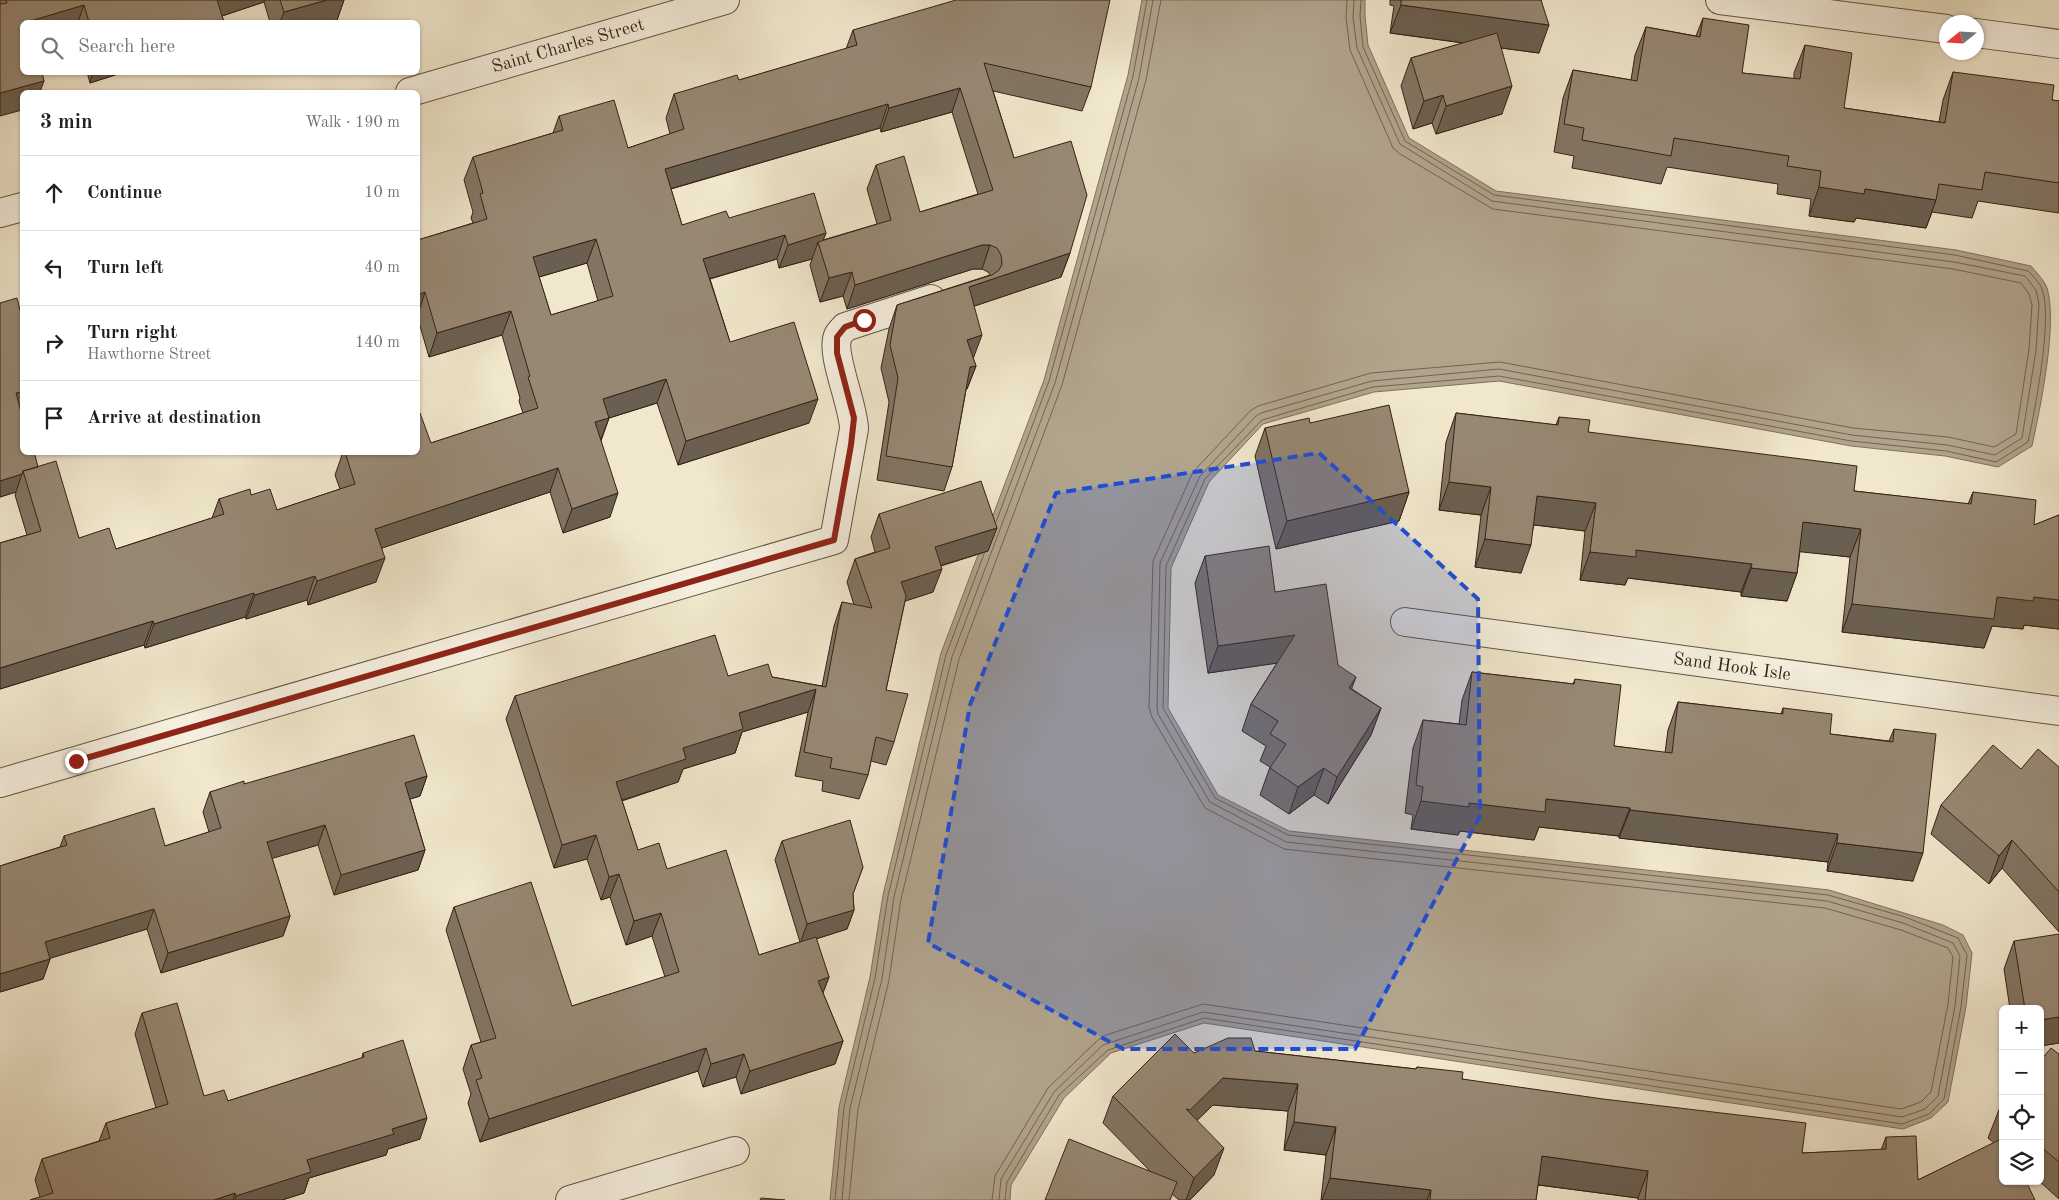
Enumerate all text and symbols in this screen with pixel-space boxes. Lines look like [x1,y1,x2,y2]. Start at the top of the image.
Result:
north arrow [1939,15,1984,60]
street label: Saint Charles Street [490,16,646,76]
search box [20,20,420,75]
icon: search [38,34,66,62]
text: Search here [78,38,175,57]
text: 3 min [40,112,93,133]
text: Walk · 190 m [305,115,400,131]
icon: ahead [40,179,68,207]
text: Continue [87,184,162,203]
text: 10 m [364,185,400,201]
icon: left [40,254,68,282]
text: Turn left [87,259,164,278]
text: 40 m [364,260,400,276]
route start [853,309,876,332]
text: Turn right [87,324,177,343]
icon: right [40,329,68,357]
text: 140 m [355,335,400,351]
text: Hawthorne Street [87,347,211,363]
icon: arrive [40,404,68,432]
text: Arrive at destination [87,409,261,428]
street label: Sand Hook Isle [1672,650,1792,684]
route end [65,750,88,773]
map controls [1999,1005,2044,1185]
button: + [1999,1005,2044,1050]
button: − [1999,1050,2044,1095]
button: locate [1999,1095,2044,1140]
button: layers [1999,1140,2044,1185]

